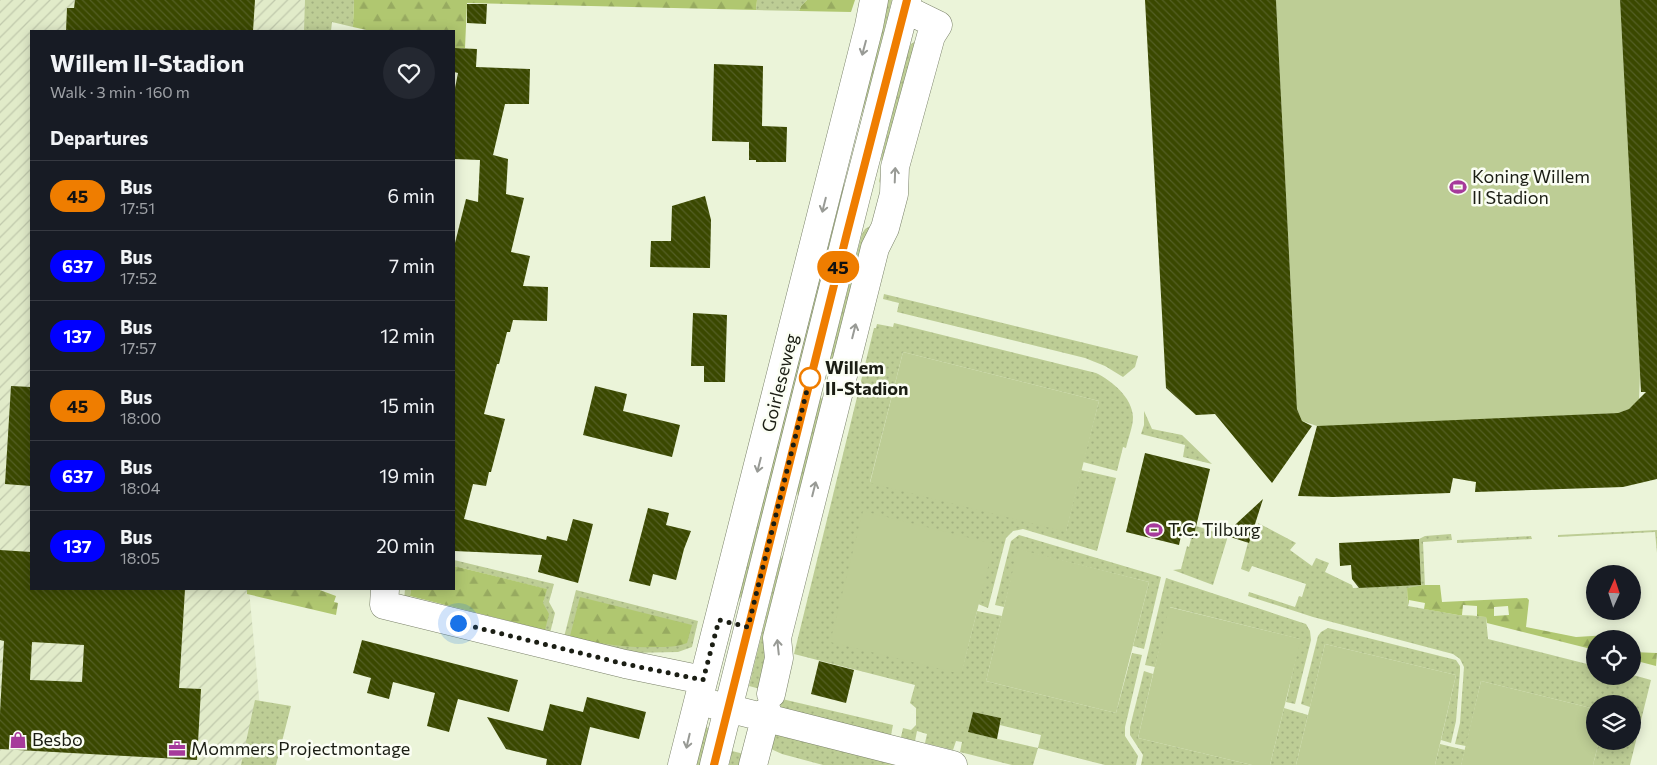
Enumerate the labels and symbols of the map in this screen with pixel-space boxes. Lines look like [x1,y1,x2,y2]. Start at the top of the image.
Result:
one-way arrow [858,39,868,55]
place label: Koning Willem II Stadion [1472,165,1590,208]
one-way arrow [890,167,899,183]
sports icon: Koning Willem II Stadion [1448,177,1468,197]
one-way arrow [819,197,828,213]
line badge: 45 [816,251,860,283]
one-way arrow [850,324,859,340]
street label: Goirleseweg [756,331,802,434]
place label: Willem II-Stadion [825,356,908,399]
marker: Willem II-Stadion [799,367,821,389]
one-way arrow [754,456,763,472]
one-way arrow [810,481,820,497]
place label: T.C. Tilburg [1168,518,1261,540]
sports icon: T.C. Tilburg [1144,520,1164,540]
north arrow [1586,565,1641,620]
your location [446,611,471,636]
one-way arrow [773,639,783,655]
place label: Besbo [32,728,83,750]
shop icon: Besbo [8,730,28,750]
one-way arrow [683,732,692,748]
place label: Mommers Projectmontage [191,737,410,759]
office icon: Mommers Projectmontage [167,739,187,759]

